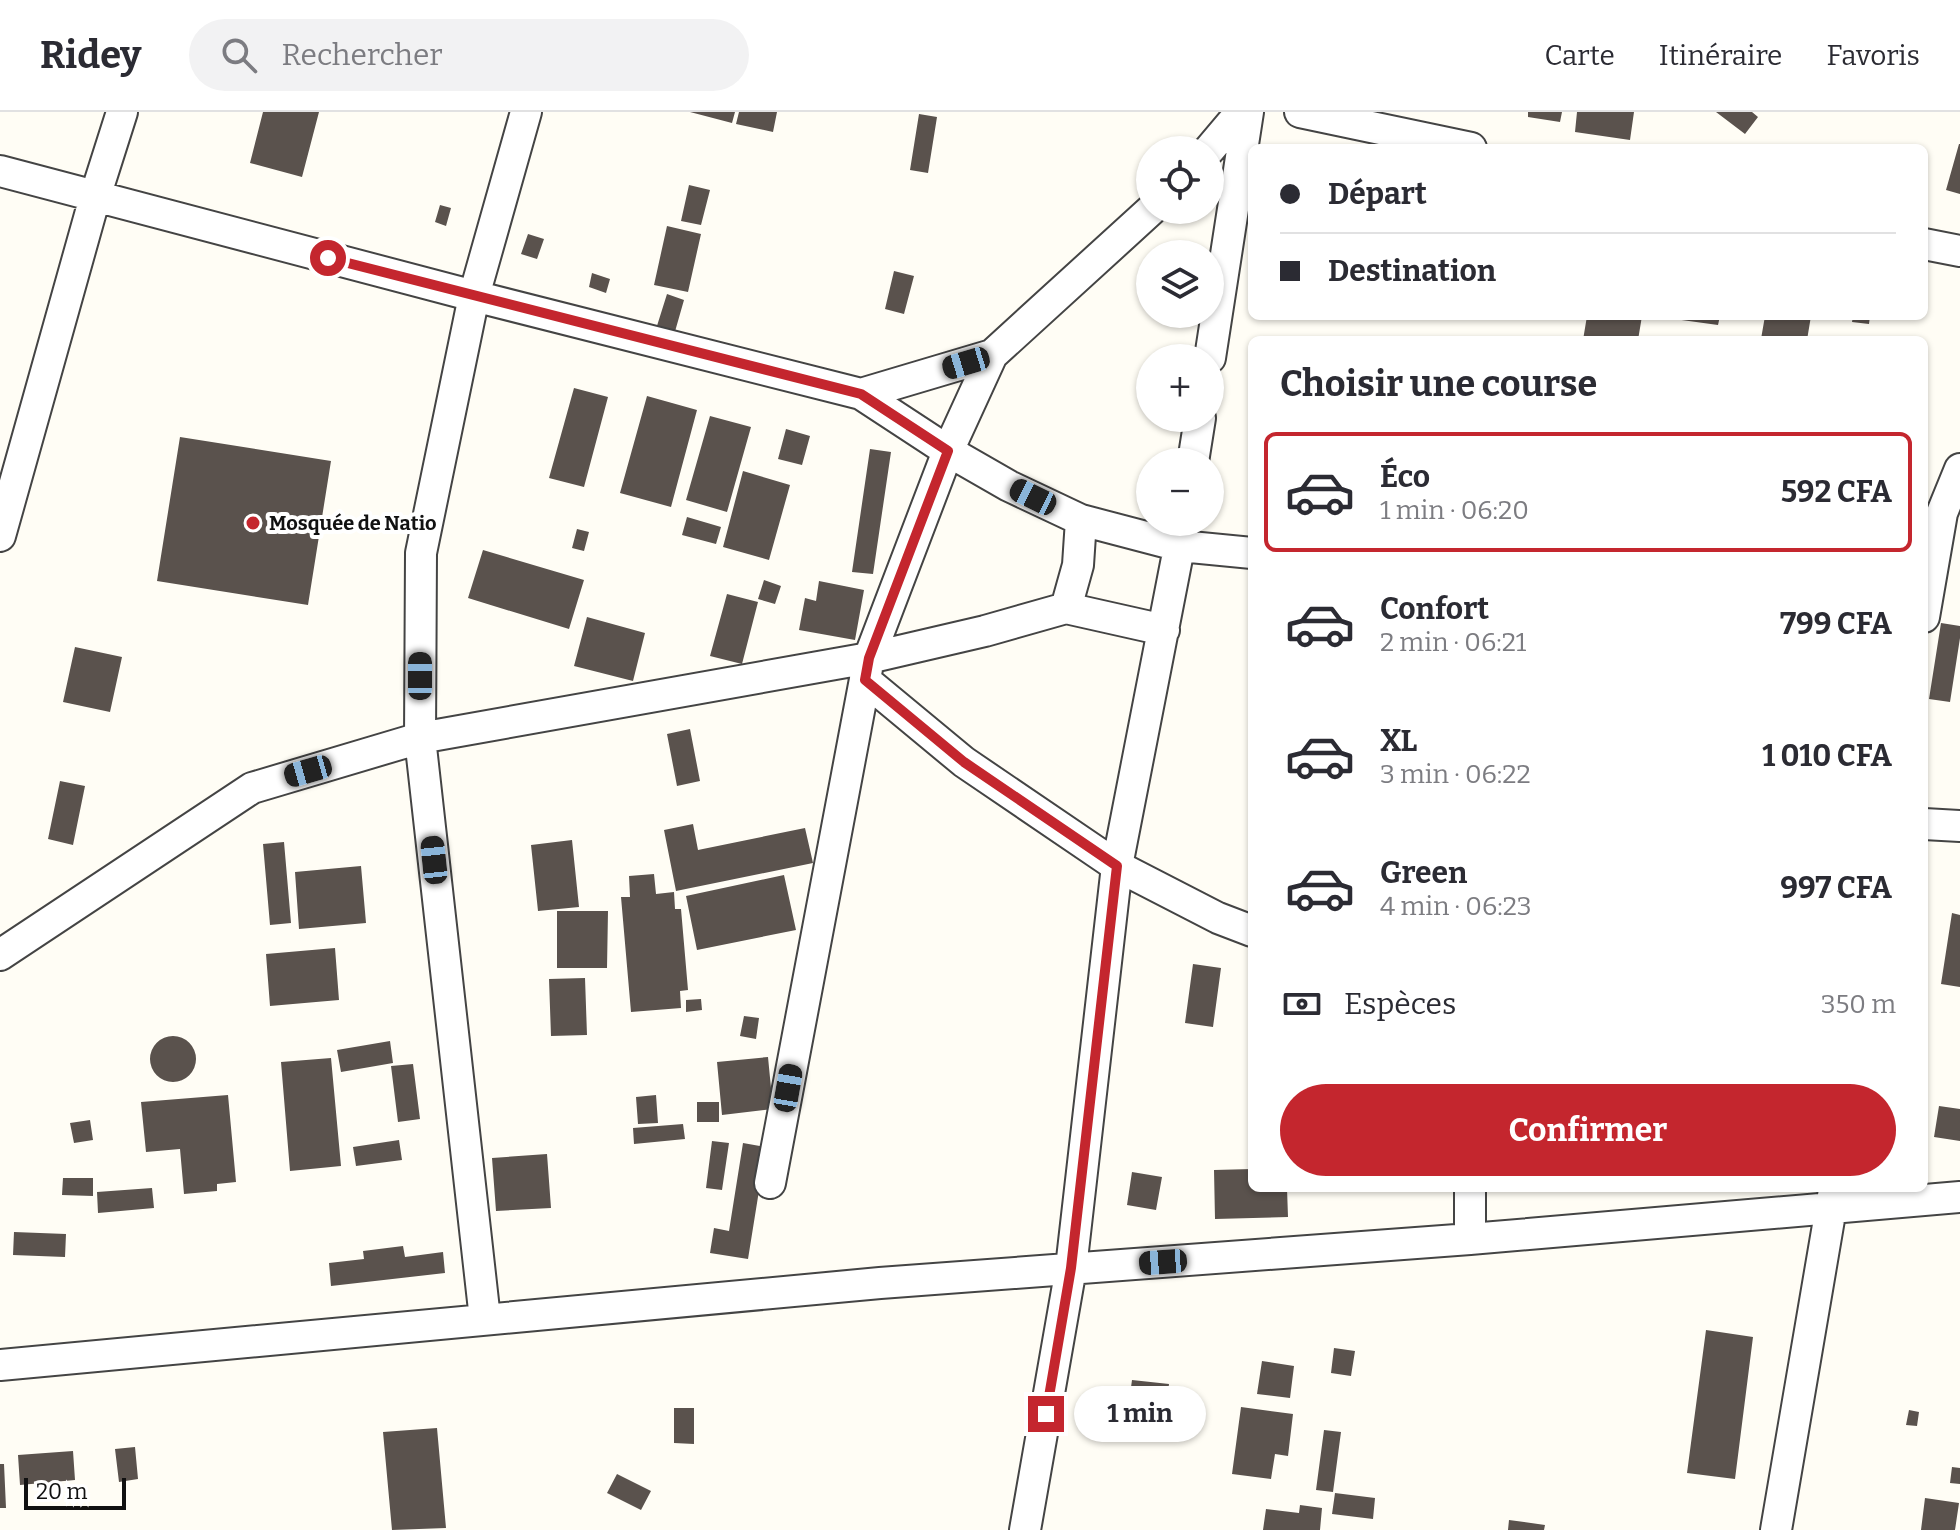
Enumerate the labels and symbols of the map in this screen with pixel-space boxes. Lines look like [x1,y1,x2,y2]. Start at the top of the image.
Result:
route start [310,240,346,276]
car [940,345,992,381]
car [1006,476,1060,518]
place label: Mosquée de Natio [269,511,437,535]
marker: Mosquée de Natio [244,514,262,532]
car [408,652,432,700]
car [282,753,334,789]
car [420,835,448,885]
car [772,1062,804,1114]
car [1138,1248,1188,1276]
callout: 1 min [1074,1386,1206,1442]
route end [1028,1396,1064,1432]
scale bar [24,1474,126,1510]

